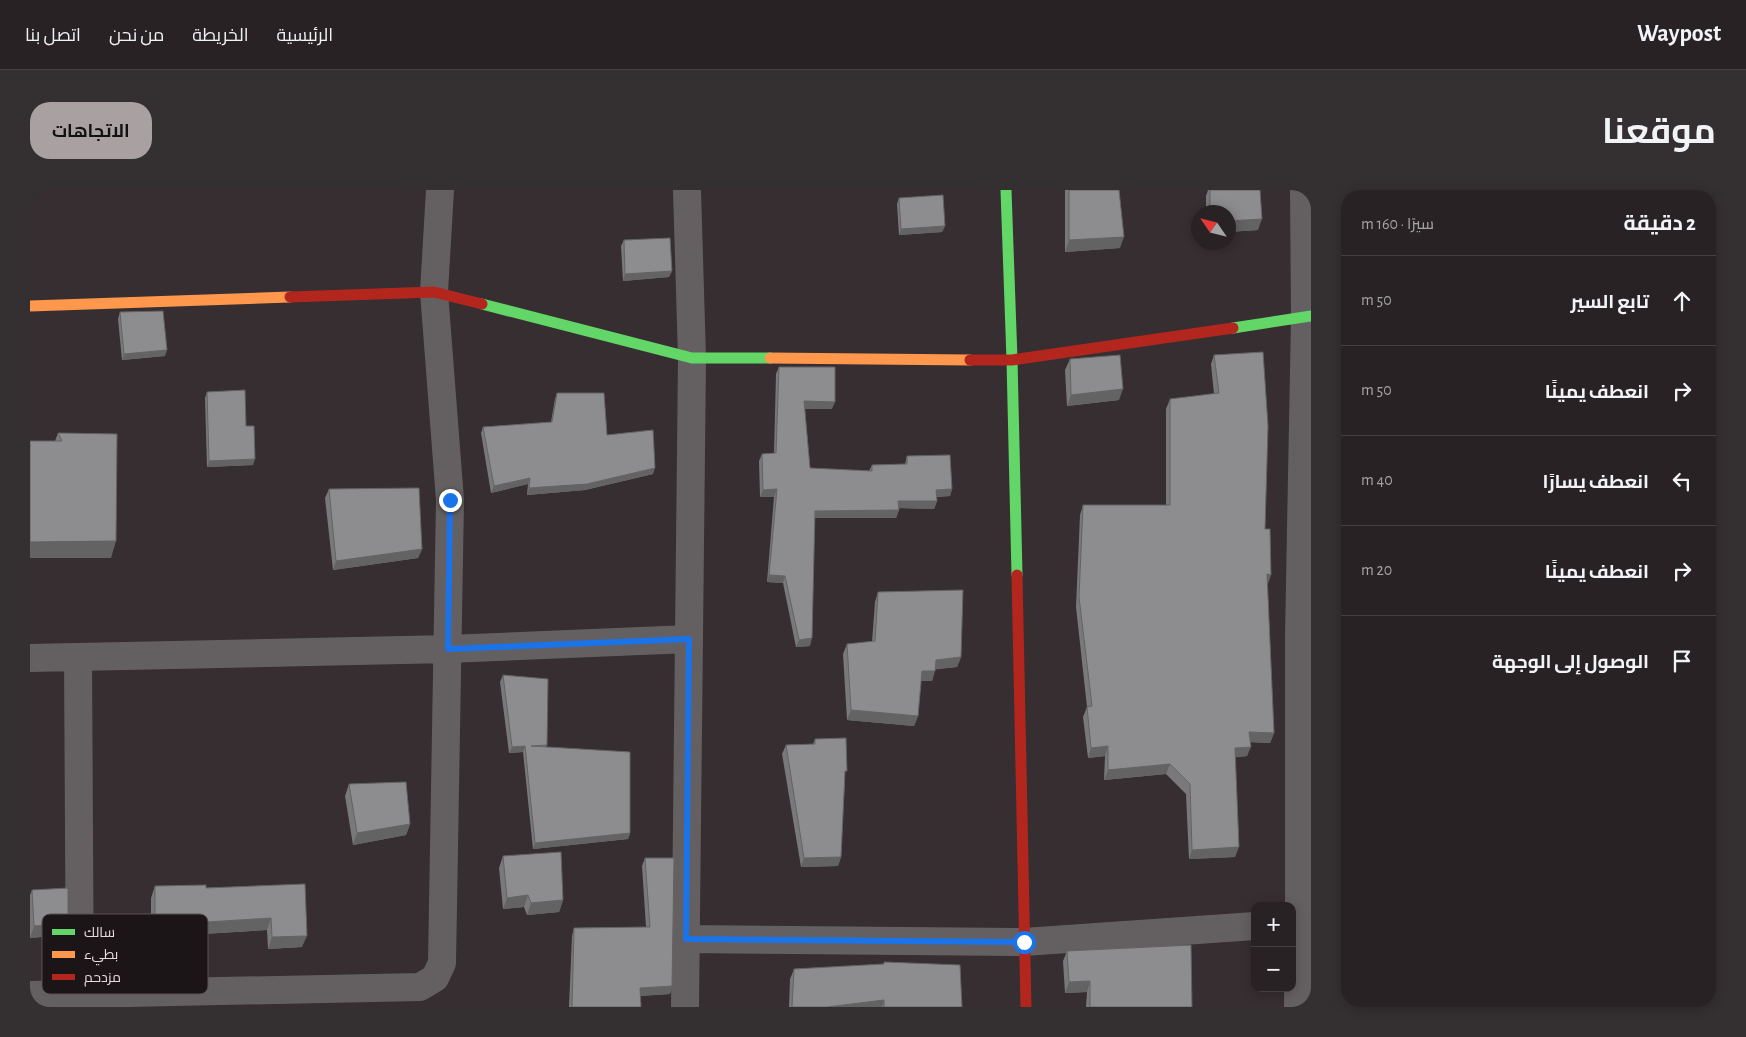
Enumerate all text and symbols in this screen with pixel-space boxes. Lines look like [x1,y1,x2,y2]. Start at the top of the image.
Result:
text: Waypost [1637,22,1721,46]
text: اتصل بنا [25,27,81,45]
text: من نحن [109,27,164,45]
text: الخريطة [192,27,249,45]
text: الرئيسية [277,27,333,45]
button: الاتجاهات [30,102,152,159]
text: موقعنا [1602,115,1716,150]
north arrow [1191,205,1236,250]
text: 2 دقيقة [1624,213,1696,234]
text: سيرًا · 160 m [1361,216,1434,232]
icon: ahead [1668,287,1696,315]
text: 50 m [1361,292,1392,308]
text: تابع السير [1571,293,1649,312]
icon: right [1668,377,1696,405]
text: 50 m [1361,382,1392,398]
text: انعطف يمينًا [1545,383,1649,402]
icon: left [1668,467,1696,495]
text: 40 m [1361,472,1393,488]
text: انعطف يسارًا [1543,473,1649,492]
route end [439,489,462,512]
icon: right [1668,557,1696,585]
text: 20 m [1361,562,1392,578]
text: انعطف يمينًا [1545,563,1649,582]
icon: arrive [1668,647,1696,675]
text: الوصول إلى الوجهة [1492,653,1649,672]
map controls [1251,902,1296,992]
button: + [1251,902,1296,947]
legend [42,914,208,994]
text: سالك [84,926,115,940]
route start [1013,931,1036,954]
button: − [1251,947,1296,992]
text: بطيء [84,948,118,966]
text: مزدحم [84,971,121,987]

